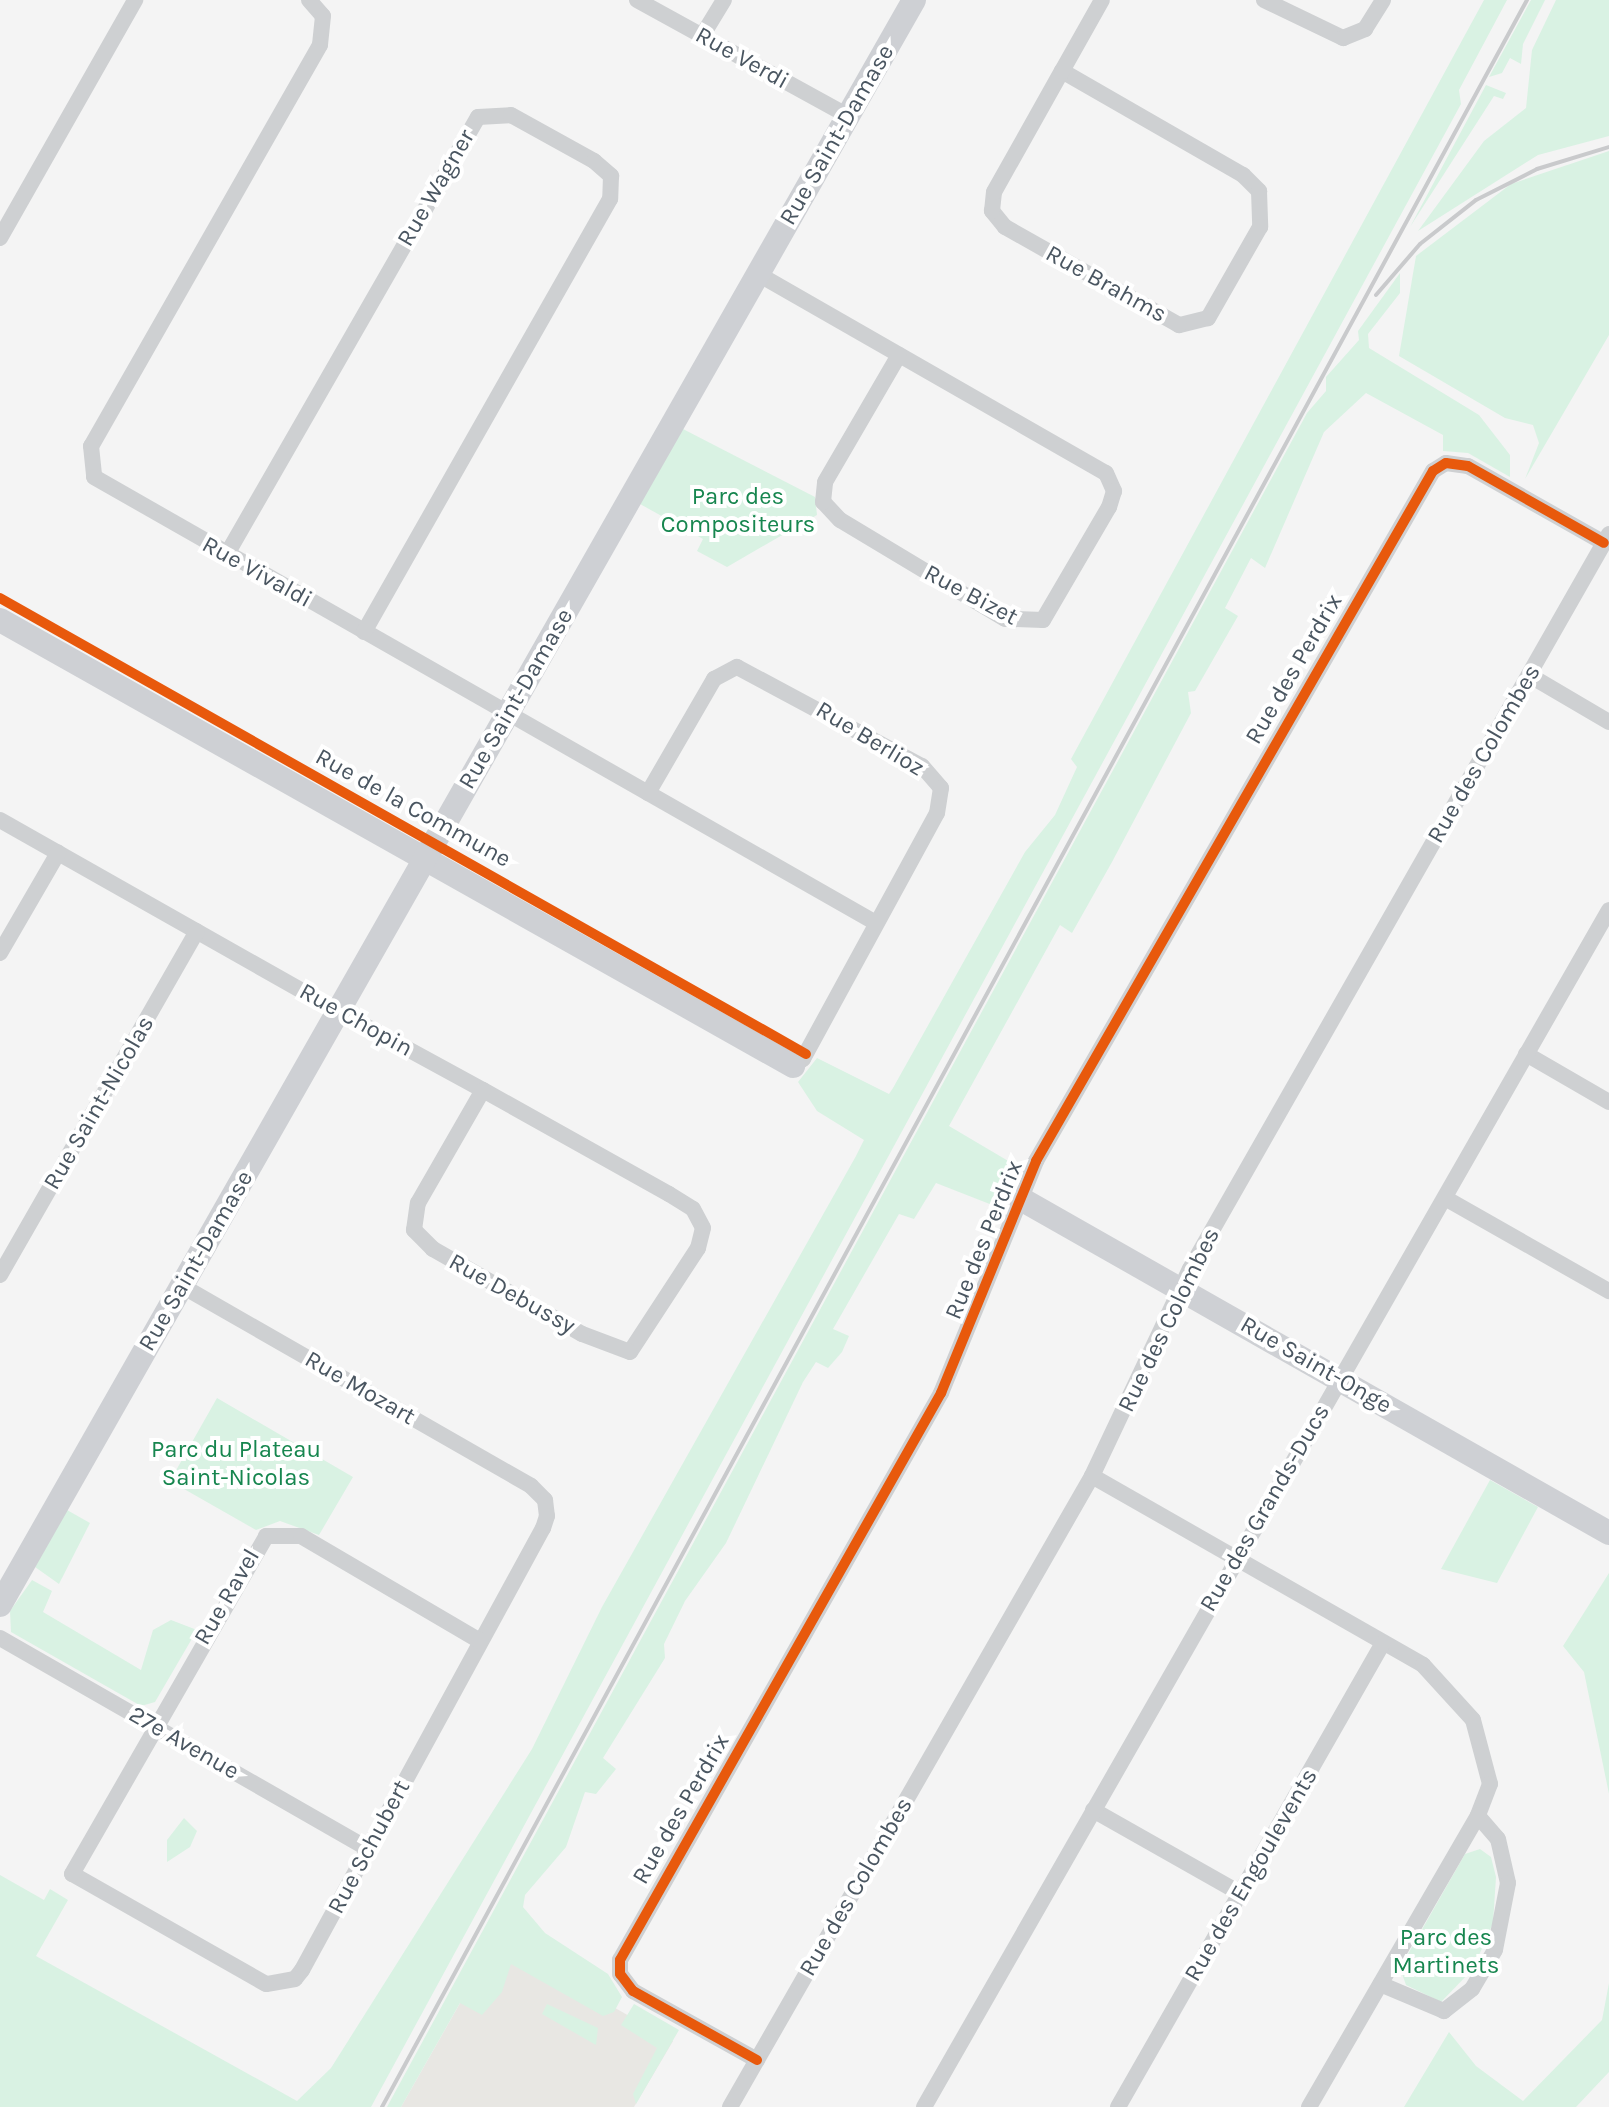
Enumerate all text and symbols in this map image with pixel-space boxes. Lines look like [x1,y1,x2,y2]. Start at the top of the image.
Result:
street label: Rue Verdi [690,21,794,95]
street label: Rue Saint-Damase [774,40,900,230]
street label: Rue Wagner [391,124,481,252]
street label: Rue Brahms [1041,239,1171,329]
park label: Parc des Compositeurs [661,483,815,539]
street label: Rue Vivaldi [197,530,317,614]
street label: Rue Bizet [919,558,1023,632]
street label: Rue des Perdrix [1239,589,1349,749]
street label: Rue Saint-Damase [453,604,579,794]
street label: Rue des Colombes [1421,660,1547,848]
street label: Rue Berlioz [810,695,930,783]
street label: Rue de la Commune [310,742,516,874]
street label: Rue Chopin [294,977,418,1063]
street label: Rue Saint-Nicolas [38,1011,160,1195]
street label: Rue des Perdrix [939,1156,1029,1324]
street label: Rue Saint-Damase [133,1166,259,1356]
street label: Rue des Colombes [1112,1223,1226,1417]
street label: Rue Debussy [444,1247,580,1341]
street label: Rue Saint-Onge [1235,1310,1397,1420]
street label: Rue Mozart [300,1345,420,1431]
street label: Rue des Grands-Ducs [1194,1399,1336,1617]
park label: Parc du Plateau Saint-Nicolas [151,1436,321,1492]
street label: Rue Ravel [188,1544,266,1650]
street label: 27e Avenue [124,1700,244,1786]
street label: Rue des Perdrix [626,1729,736,1889]
street label: Rue des Engoulevents [1178,1764,1324,1986]
street label: Rue Schubert [322,1775,416,1919]
street label: Rue des Colombes [793,1793,919,1981]
park label: Parc des Martinets [1393,1924,1499,1980]

